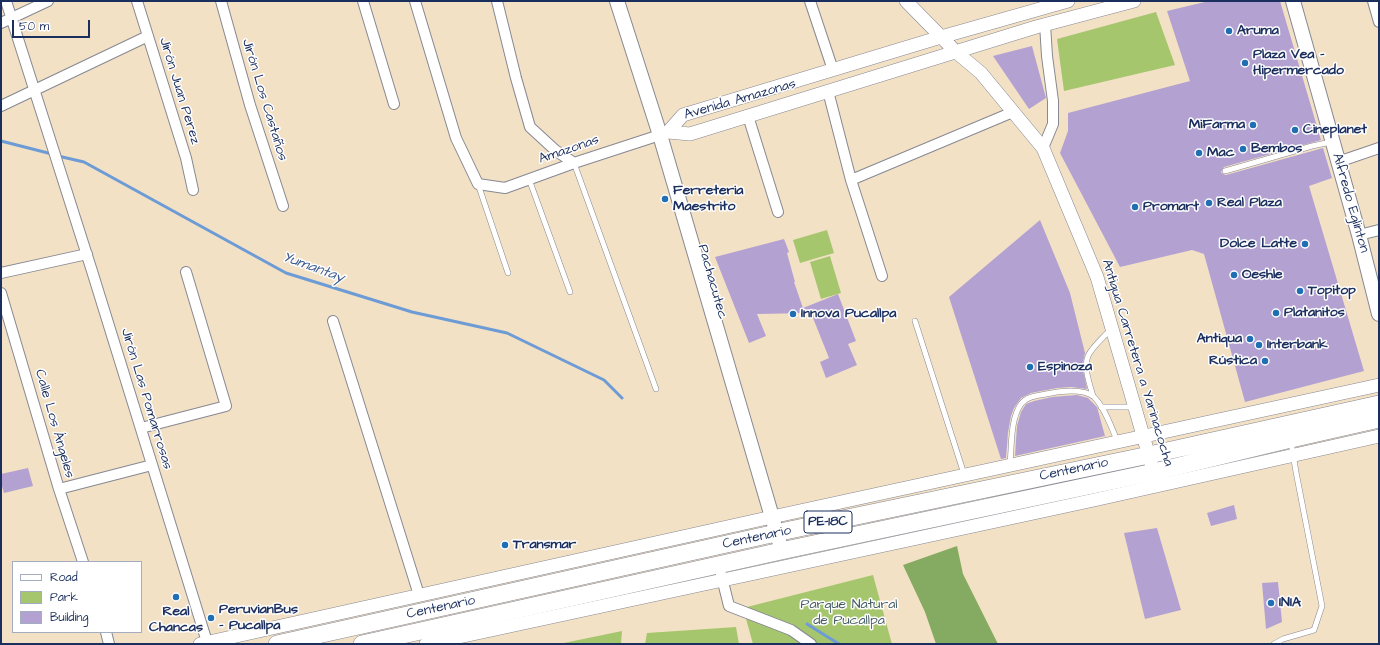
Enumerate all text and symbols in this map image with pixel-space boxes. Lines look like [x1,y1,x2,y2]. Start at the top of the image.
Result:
scale bar [14,12,92,38]
text: 50 m [19,18,49,35]
place label: Aruma [1237,23,1279,39]
marker: Aruma [1224,26,1234,36]
street label: Jirón Juan Perez [155,36,203,146]
street label: Jirón Los Castaños [237,37,291,163]
place label: Plaza Vea - Hipermercado [1253,47,1344,80]
marker: Plaza Vea - Hipermercado [1240,58,1250,68]
street label: Avenida Amazonas [682,76,798,124]
place label: MiFarma [1189,117,1245,133]
marker: MiFarma [1248,120,1258,130]
place label: Cineplanet [1303,122,1367,138]
marker: Cineplanet [1290,125,1300,135]
street label: Amazonas [537,132,601,168]
place label: Bembos [1251,141,1302,157]
marker: Bembos [1238,144,1248,154]
place label: Mac [1207,145,1235,161]
marker: Mac [1194,148,1204,158]
street label: Alfredo Eglinton [1328,151,1372,255]
place label: Ferreteria Maestrito [673,183,743,216]
marker: Ferreteria Maestrito [660,194,670,204]
place label: Real Plaza [1217,195,1282,211]
marker: Real Plaza [1204,198,1214,208]
place label: Promart [1143,199,1199,215]
marker: Promart [1130,202,1140,212]
place label: Dolce Latte [1220,236,1297,252]
marker: Dolce Latte [1300,239,1310,249]
street label: Pachacutec [693,243,731,321]
water label: Yumantay [280,249,346,287]
street label: Antigua Carretera a Yarinacocha [1097,258,1177,468]
place label: Oeshle [1242,267,1283,283]
marker: Oeshle [1229,270,1239,280]
place label: Topitop [1308,283,1356,299]
marker: Topitop [1295,286,1305,296]
place label: Platanitos [1284,305,1345,321]
place label: Innova Pucallpa [801,306,896,322]
marker: Platanitos [1271,308,1281,318]
marker: Innova Pucallpa [788,309,798,319]
street label: Jirón Las Pomarrosas [117,326,175,472]
place label: Antiqua [1197,331,1242,347]
marker: Antiqua [1245,334,1255,344]
place label: Interbank [1267,337,1328,353]
marker: Interbank [1254,340,1264,350]
place label: Rústica [1209,353,1257,369]
marker: Rústica [1260,356,1270,366]
place label: Espinoza [1038,359,1092,375]
marker: Espinoza [1025,362,1035,372]
street label: Calle Los Ángeles [30,368,78,480]
street label: Centenario [1038,455,1110,485]
road number: PE-18C [804,511,852,533]
street label: Centenario [721,523,793,553]
place label: Transmar [513,537,576,553]
marker: Transmar [500,540,510,550]
legend [12,561,142,633]
text: Road [50,569,78,586]
text: Park [50,589,78,606]
marker: Real Chancas [171,592,181,602]
street label: Centenario [405,593,477,623]
place label: INIA [1279,595,1301,611]
park label: Parque Natural de Pucallpa [801,597,897,630]
marker: INIA [1266,598,1276,608]
place label: PeruvianBus - Pucallpa [219,602,298,634]
place label: Real Chancas [149,604,203,636]
text: Building [50,609,88,626]
marker: PeruvianBus - Pucallpa [206,613,216,623]

